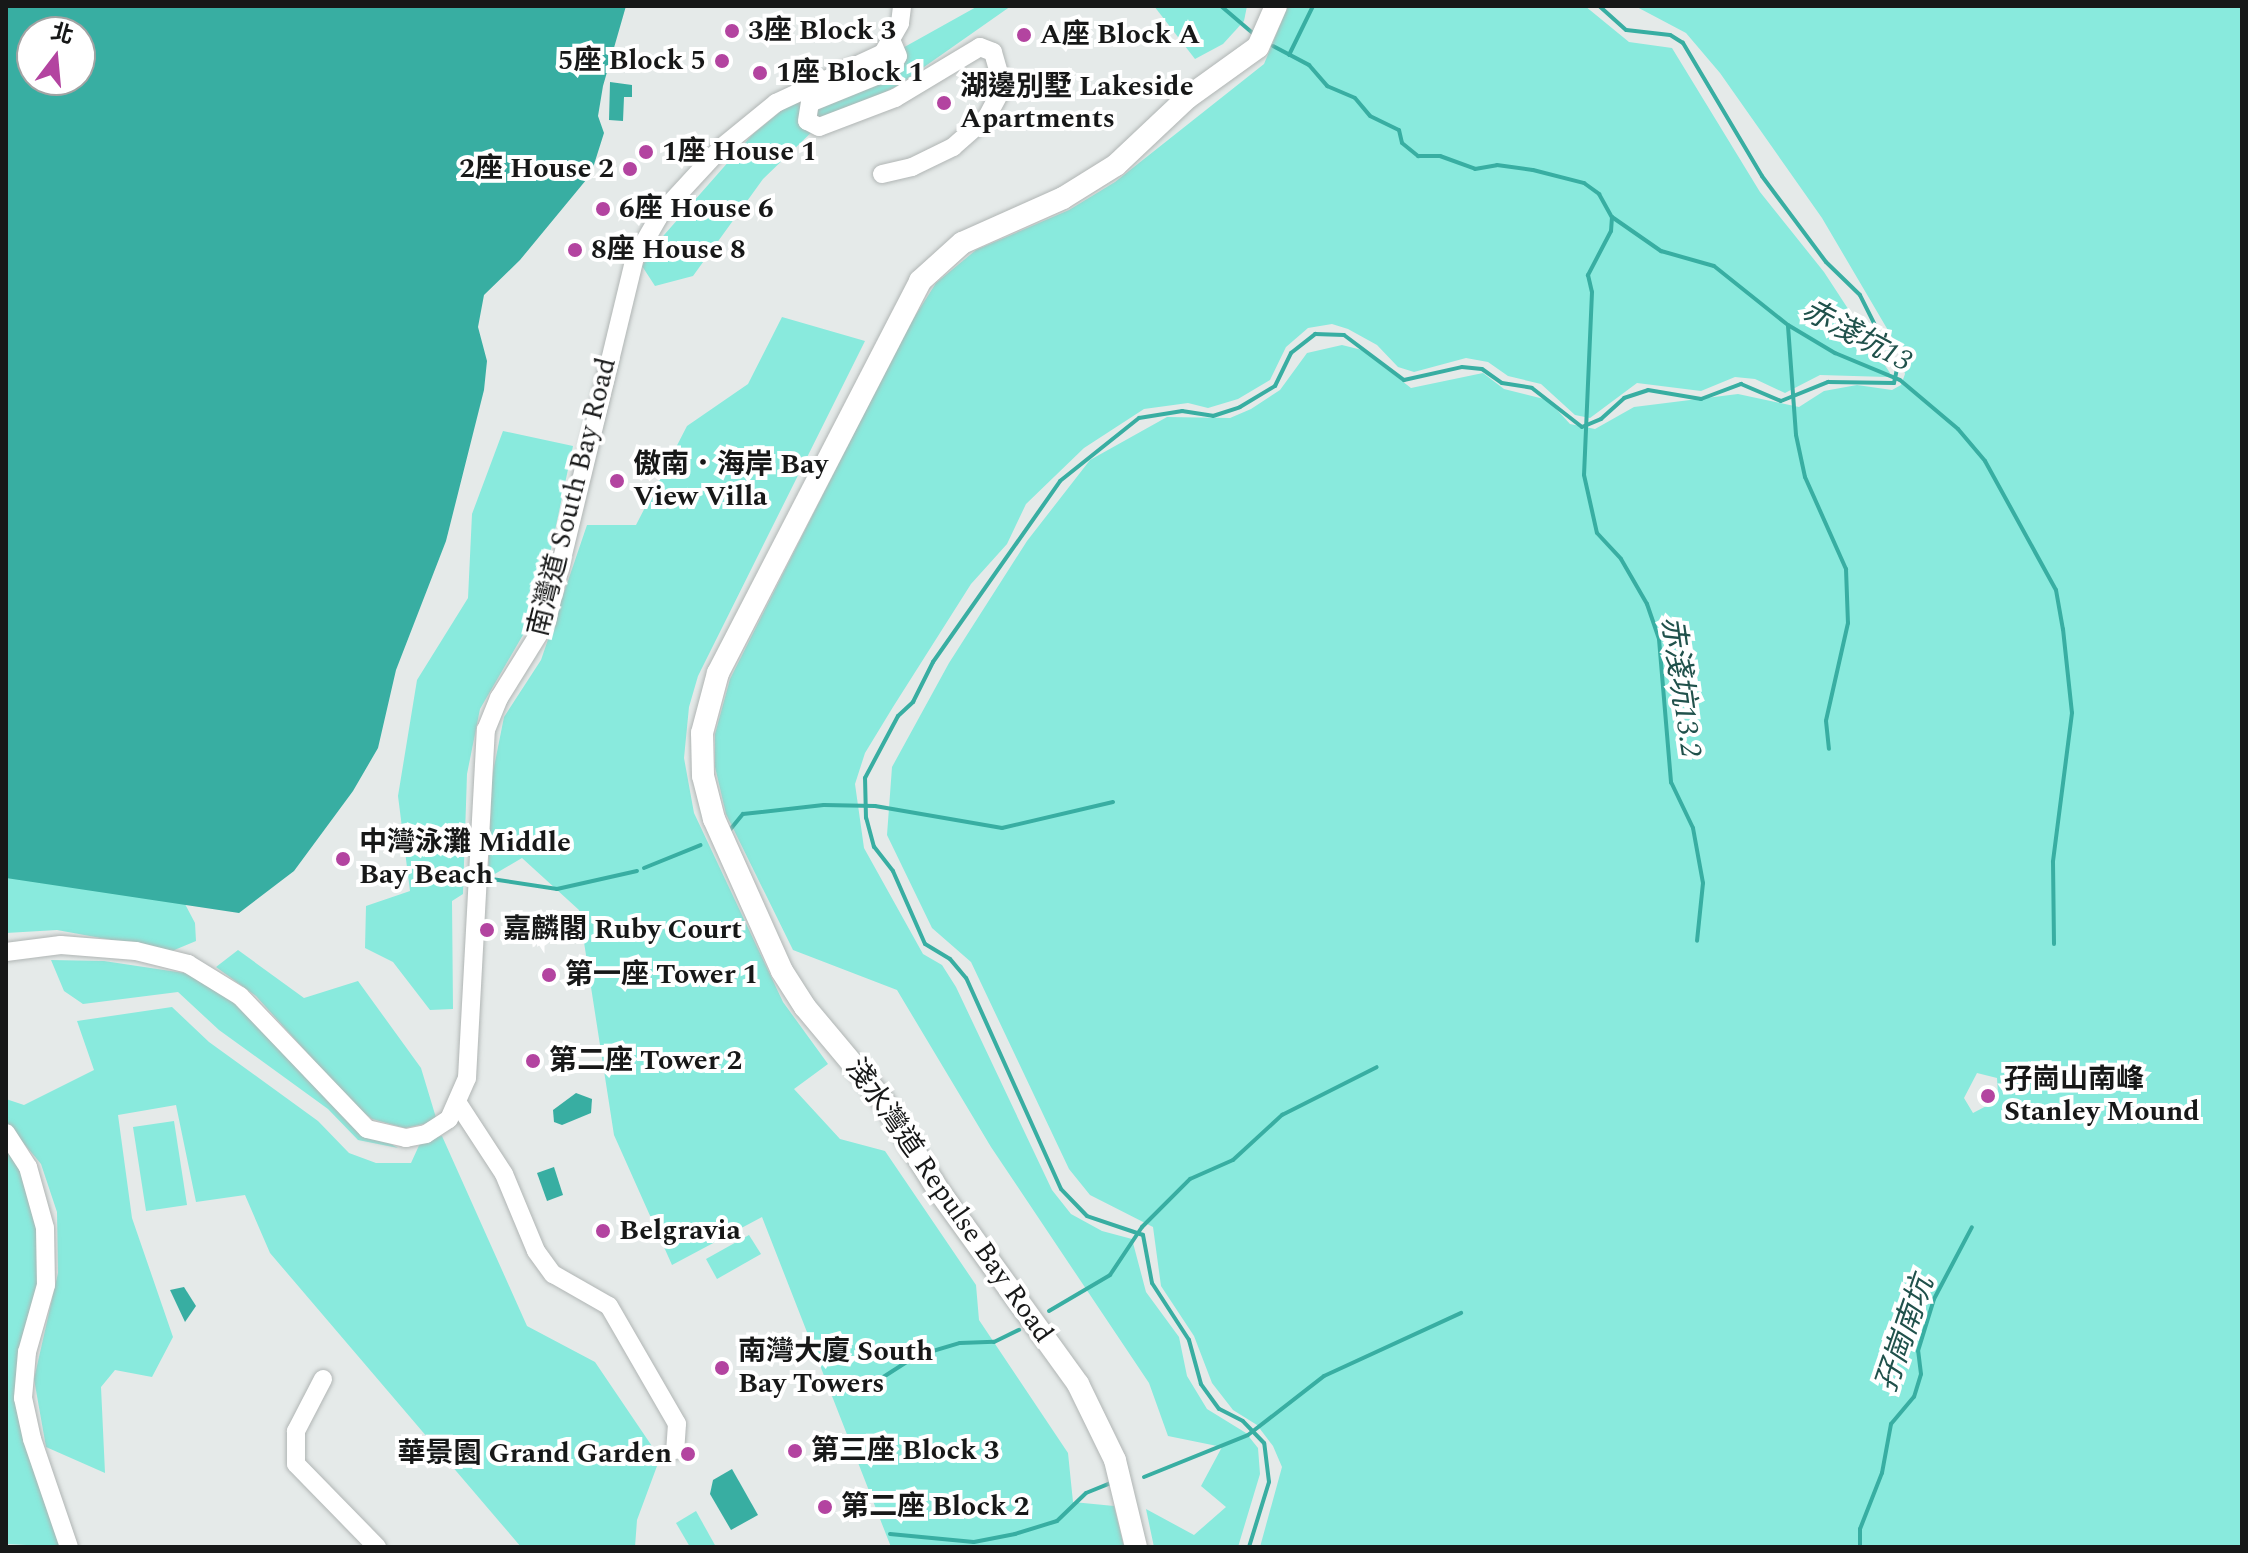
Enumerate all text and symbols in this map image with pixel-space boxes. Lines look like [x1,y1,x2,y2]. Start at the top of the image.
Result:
place label: 3座 Block 3 [748,14,896,48]
text: 北 [47,15,77,53]
north arrow [16,16,96,96]
place label: A座 Block A [1040,18,1200,52]
marker: 3座 Block 3 [723,22,741,40]
marker: A座 Block A [1015,26,1033,44]
place label: 5座 Block 5 [558,44,706,78]
marker: 5座 Block 5 [713,52,731,70]
place label: 1座 Block 1 [776,56,924,90]
marker: 1座 Block 1 [751,64,769,82]
place label: 湖邊別墅 Lakeside Apartments [960,70,1194,136]
marker: 湖邊別墅 Lakeside Apartments [935,94,953,112]
place label: 1座 House 1 [662,135,817,169]
marker: 1座 House 1 [637,143,655,161]
place label: 2座 House 2 [459,152,614,186]
marker: 2座 House 2 [621,160,639,178]
place label: 6座 House 6 [619,192,774,226]
marker: 6座 House 6 [594,200,612,218]
place label: 8座 House 8 [591,233,746,267]
marker: 8座 House 8 [566,241,584,259]
water label: 赤淺坑13 [1796,292,1918,380]
street label: 南灣道 South Bay Road [522,354,624,640]
place label: 傲南．海岸 Bay View Villa [633,448,828,514]
marker: 傲南．海岸 Bay View Villa [608,472,626,490]
water label: 赤淺坑13.2 [1653,614,1709,760]
place label: 中灣泳灘 Middle Bay Beach [359,826,571,892]
marker: 中灣泳灘 Middle Bay Beach [334,850,352,868]
place label: 嘉麟閣 Ruby Court [503,913,742,947]
marker: 嘉麟閣 Ruby Court [478,921,496,939]
place label: 第一座 Tower 1 [565,958,758,992]
marker: 第一座 Tower 1 [540,966,558,984]
place label: 第二座 Tower 2 [549,1044,742,1078]
marker: 第二座 Tower 2 [524,1052,542,1070]
street label: 淺水灣道 Repulse Bay Road [838,1052,1060,1350]
place label: 孖崗山南峰 Stanley Mound [2004,1063,2200,1129]
marker: 孖崗山南峰 Stanley Mound [1979,1087,1997,1105]
place label: Belgravia [619,1214,741,1248]
marker: Belgravia [594,1222,612,1240]
water label: 孖崗南坑 [1868,1271,1942,1397]
place label: 南灣大廈 South Bay Towers [738,1335,933,1401]
marker: 南灣大廈 South Bay Towers [713,1359,731,1377]
place label: 第三座 Block 3 [811,1434,999,1468]
place label: 華景園 Grand Garden [398,1437,672,1471]
marker: 第三座 Block 3 [786,1442,804,1460]
marker: 華景園 Grand Garden [679,1445,697,1463]
place label: 第二座 Block 2 [841,1490,1029,1524]
marker: 第二座 Block 2 [816,1498,834,1516]

